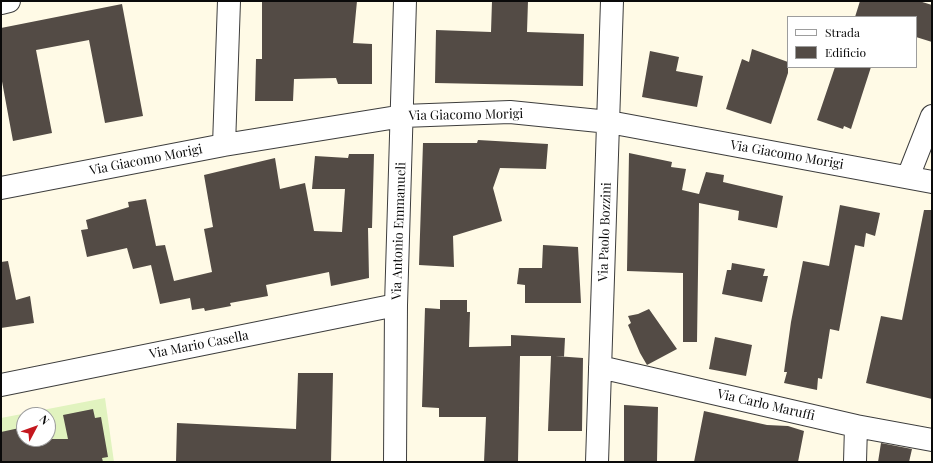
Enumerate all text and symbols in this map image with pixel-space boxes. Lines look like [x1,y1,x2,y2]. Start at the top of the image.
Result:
legend [787,16,917,68]
text: Strada [825,24,860,40]
text: Edificio [825,44,866,60]
street label: Via Giacomo Morigi [409,106,523,124]
street label: Via Giacomo Morigi [729,137,845,173]
street label: Via Giacomo Morigi [88,141,204,179]
street label: Via Antonio Emmanueli [389,162,409,300]
street label: Via Paolo Bozzini [595,182,615,282]
street label: Via Mario Casella [148,328,250,362]
street label: Via Carlo Maruffi [716,386,816,424]
north arrow [16,407,56,447]
text: N [36,412,53,427]

